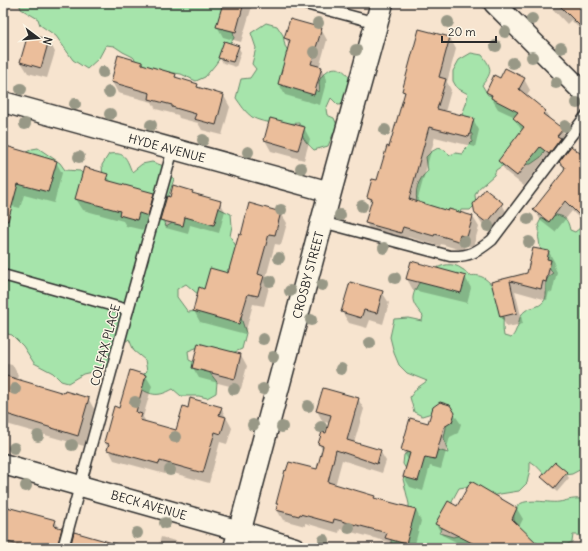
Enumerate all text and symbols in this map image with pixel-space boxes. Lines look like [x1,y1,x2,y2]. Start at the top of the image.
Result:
north arrow [18,18,58,58]
scale bar [442,18,496,44]
text: 20 m [448,24,476,39]
text: N [40,35,55,46]
street label: HYDE AVENUE [127,131,207,165]
street label: CROSBY STREET [289,230,327,320]
street label: COLFAX PLACE [87,302,123,388]
street label: BECK AVENUE [109,487,189,523]

